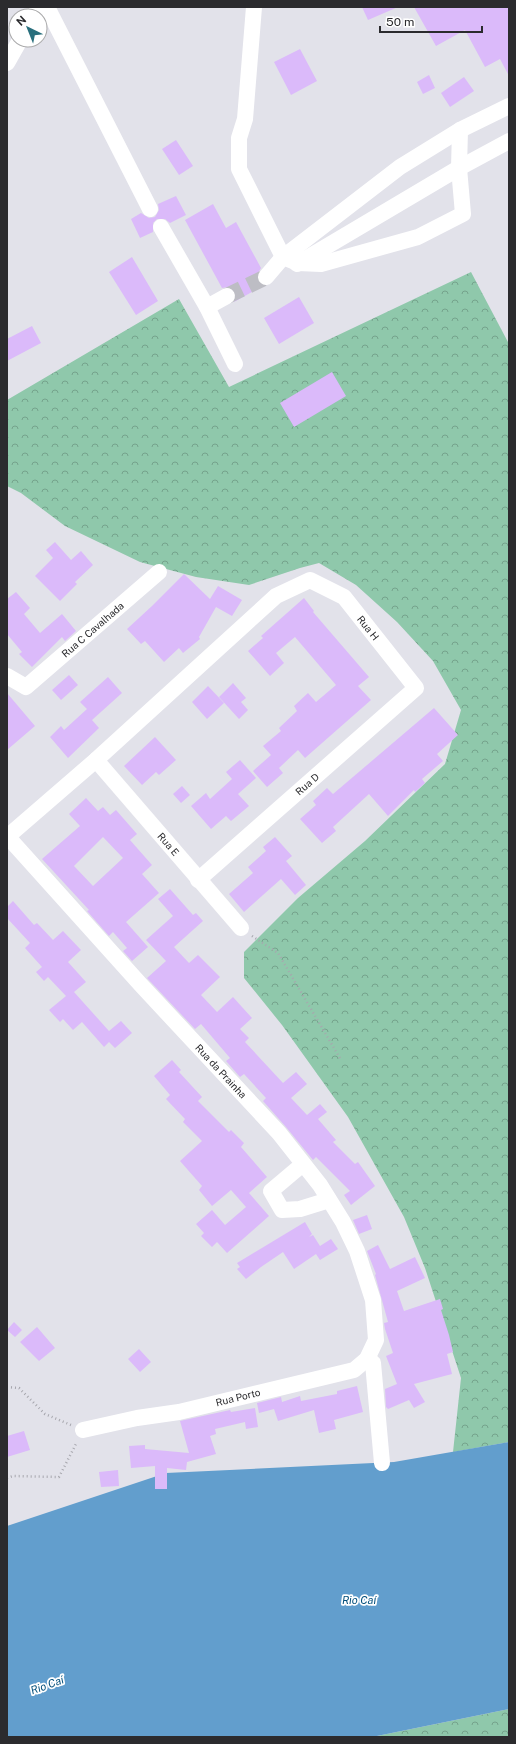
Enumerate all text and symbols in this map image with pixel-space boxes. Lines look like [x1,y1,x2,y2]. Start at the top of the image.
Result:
north arrow [8,8,48,48]
scale bar [380,8,482,34]
text: N [14,13,28,28]
text: 50 m [386,15,414,29]
street label: Rua C Cavalhada [59,599,126,660]
street label: Rua H [355,613,382,643]
street label: Rua D [293,770,321,798]
street label: Rua E [155,830,182,858]
street label: Rua da Prainha [193,1041,249,1101]
street label: Rua Porto [214,1386,262,1408]
water label: Rio Caí [342,1594,377,1606]
water label: Rio Caí [29,1673,66,1696]

